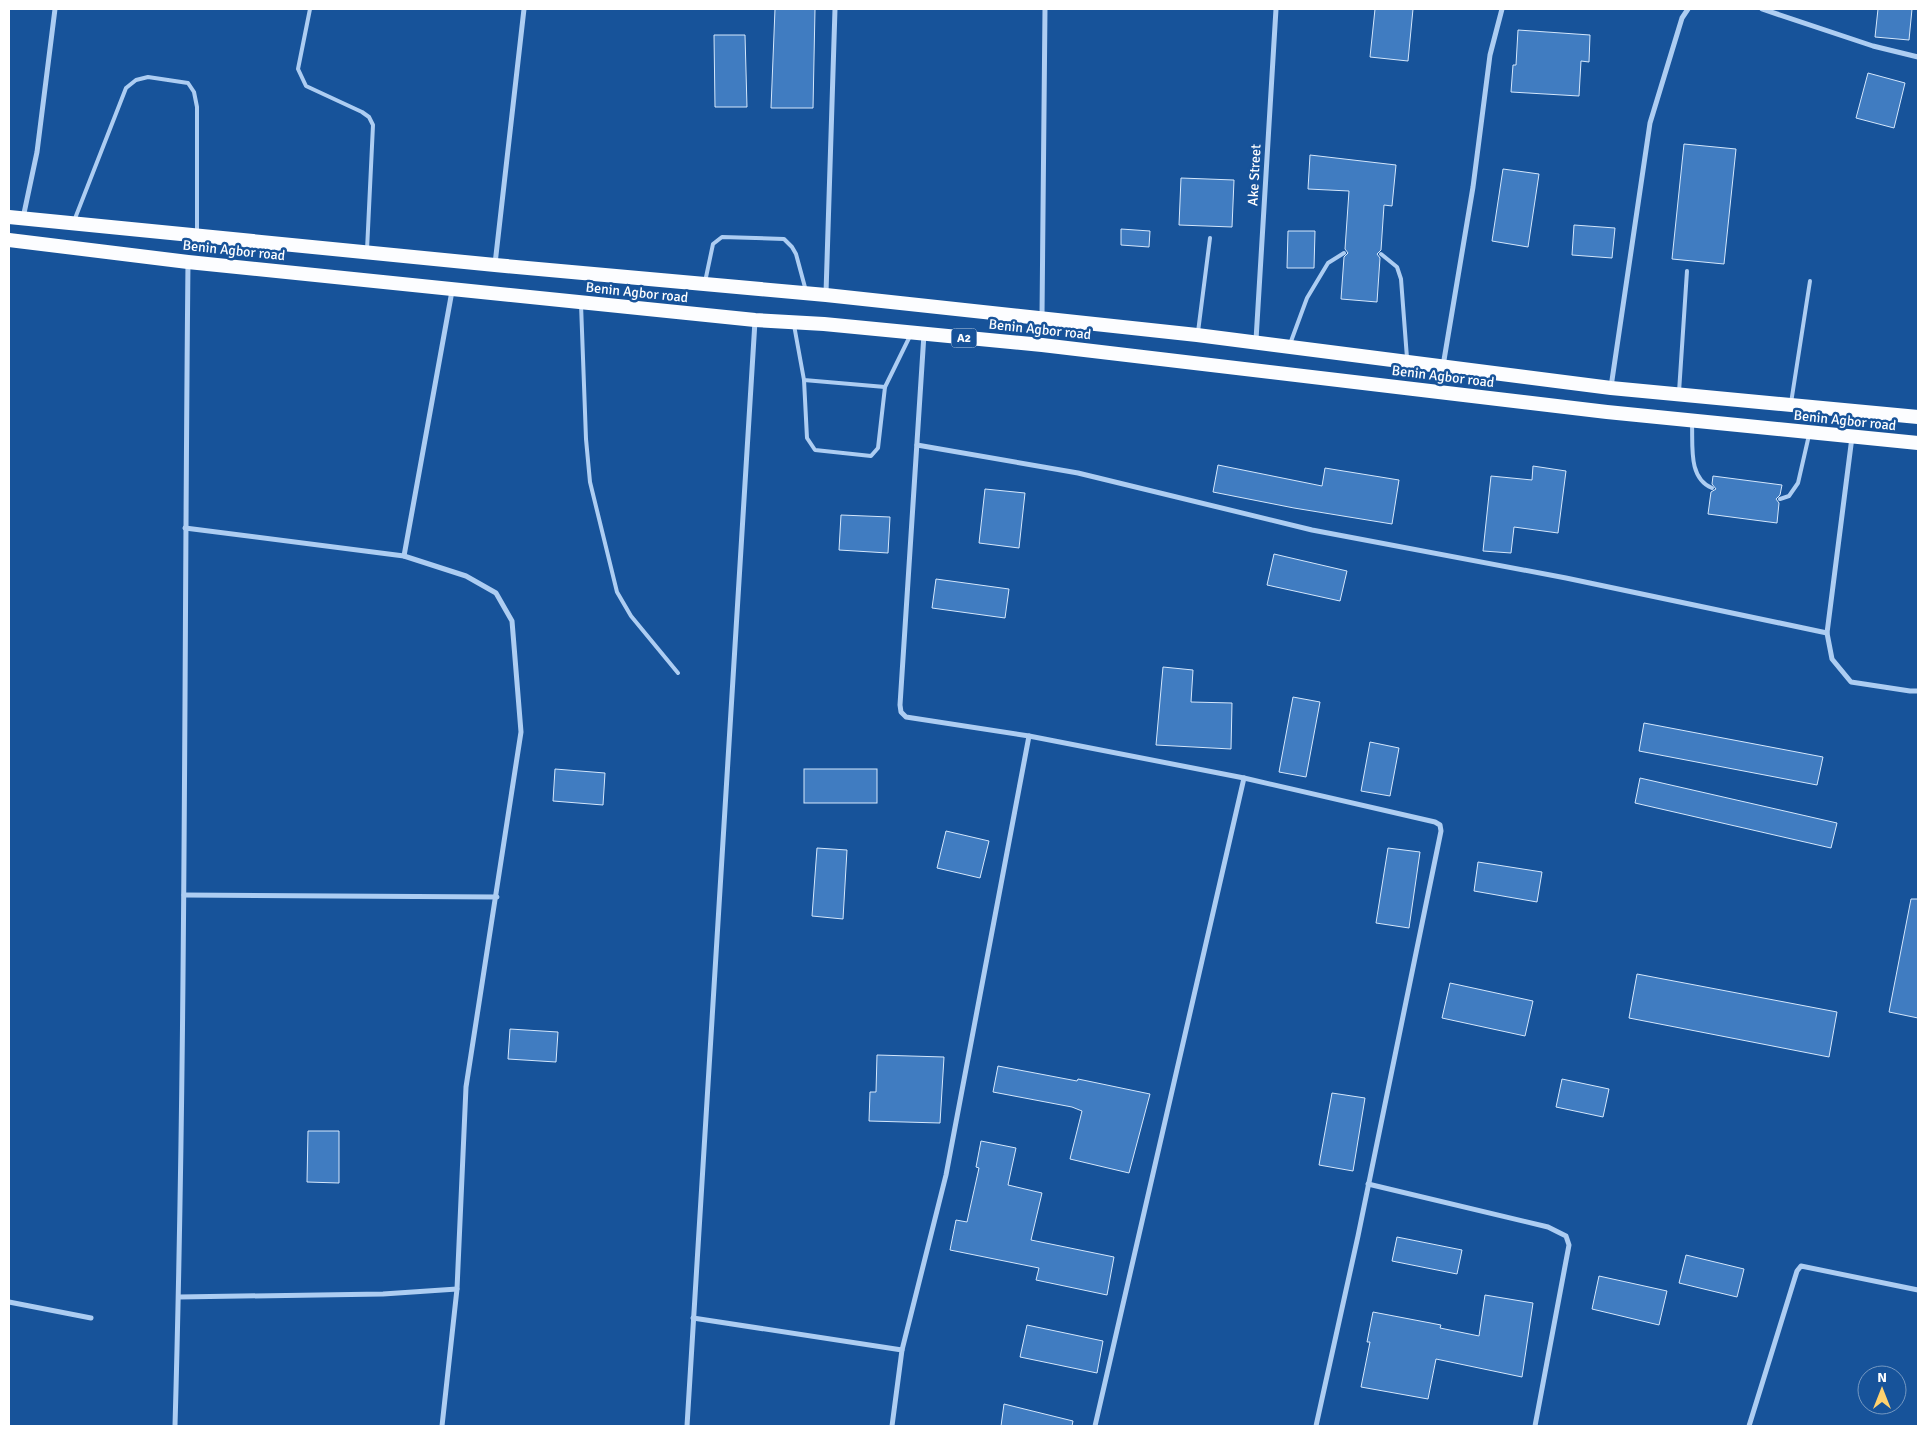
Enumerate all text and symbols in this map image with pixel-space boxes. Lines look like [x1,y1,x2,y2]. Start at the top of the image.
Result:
street label: Ake Street [1244,144,1265,206]
street label: Benin Agbor road [182,237,286,264]
street label: Benin Agbor road [585,279,689,306]
street label: Benin Agbor road [988,316,1092,343]
road number: A2 [952,328,976,348]
street label: Benin Agbor road [1391,362,1495,391]
street label: Benin Agbor road [1793,407,1897,434]
north arrow [1857,1365,1907,1415]
text: N [1877,1369,1887,1386]

